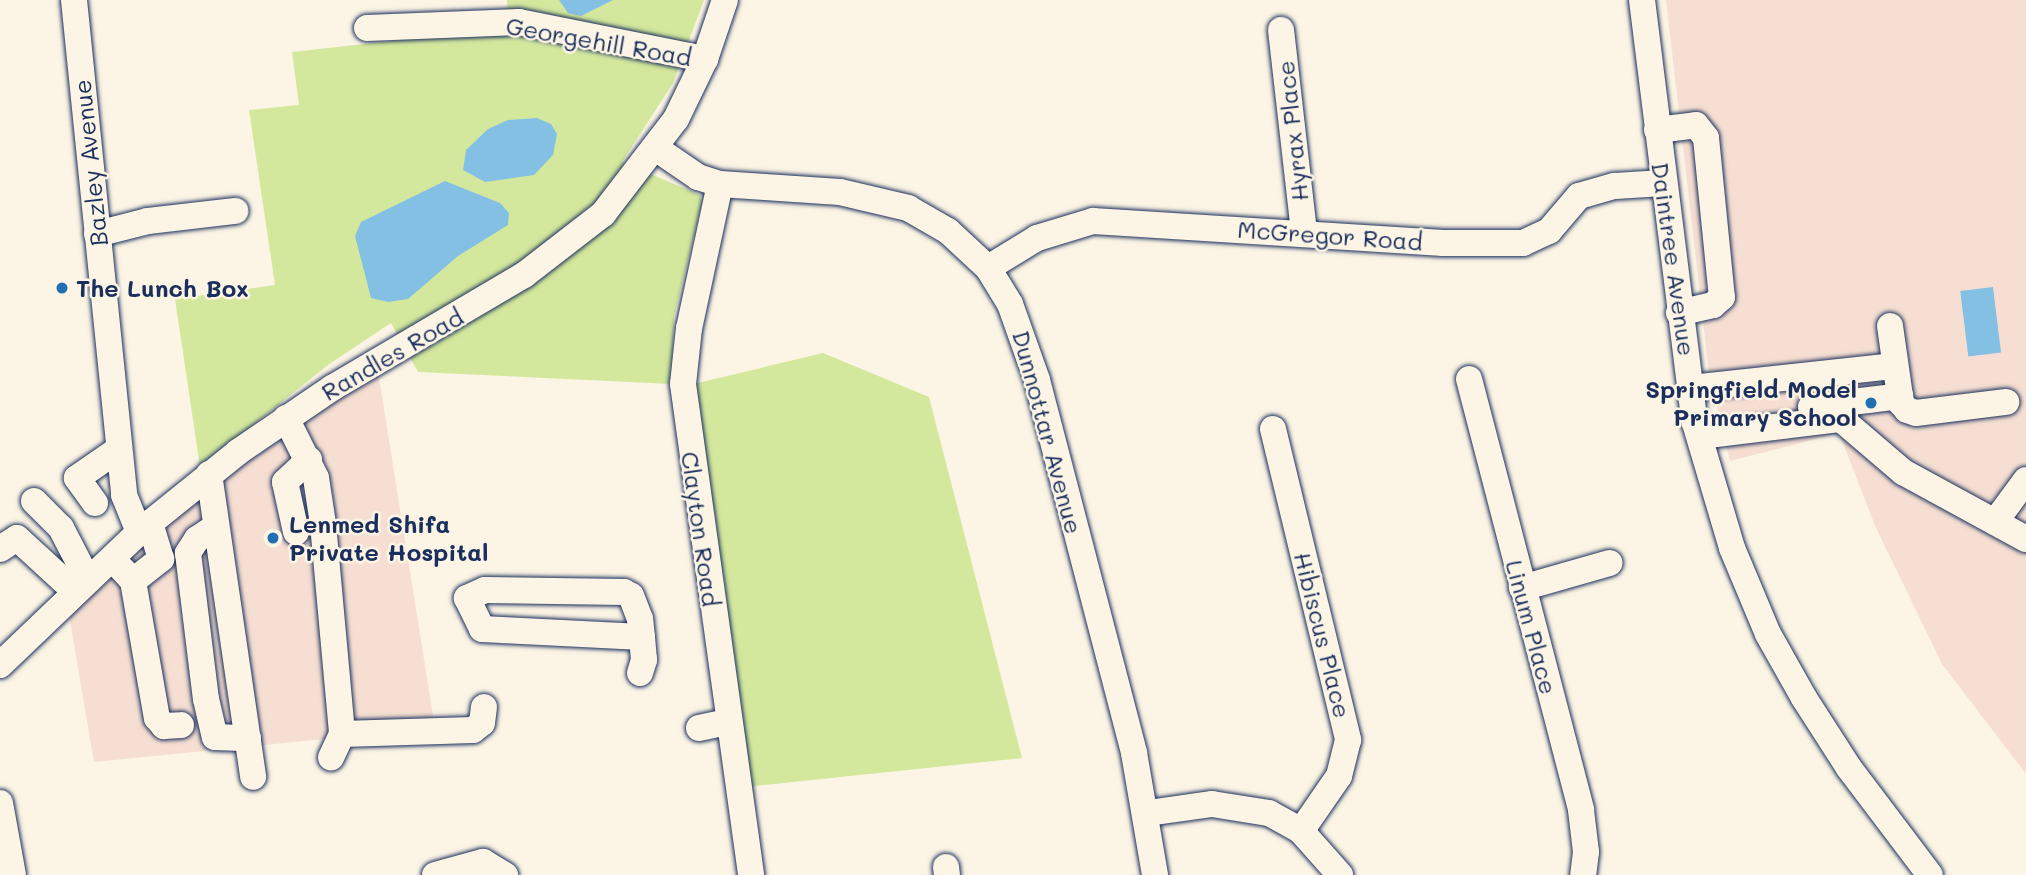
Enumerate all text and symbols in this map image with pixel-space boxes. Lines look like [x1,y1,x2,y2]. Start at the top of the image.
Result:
street label: Georgehill Road [504,10,694,72]
street label: Hyrax Place [1270,59,1314,203]
street label: Bazley Avenue [67,78,113,248]
street label: Daintree Avenue [1646,160,1702,358]
street label: McGregor Road [1236,214,1424,256]
place label: The Lunch Box [76,274,249,302]
marker: The Lunch Box [54,280,70,296]
street label: Randles Road [316,302,468,406]
street label: Dunnottar Avenue [1007,327,1089,537]
place label: Springfield Model Primary School [1645,375,1857,431]
marker: Springfield Model Primary School [1863,395,1879,411]
street label: Clayton Road [676,450,726,608]
place label: Lenmed Shifa Private Hospital [289,510,488,566]
marker: Lenmed Shifa Private Hospital [263,528,283,548]
street label: Hibiscus Place [1288,549,1358,721]
street label: Linum Place [1500,557,1564,697]

